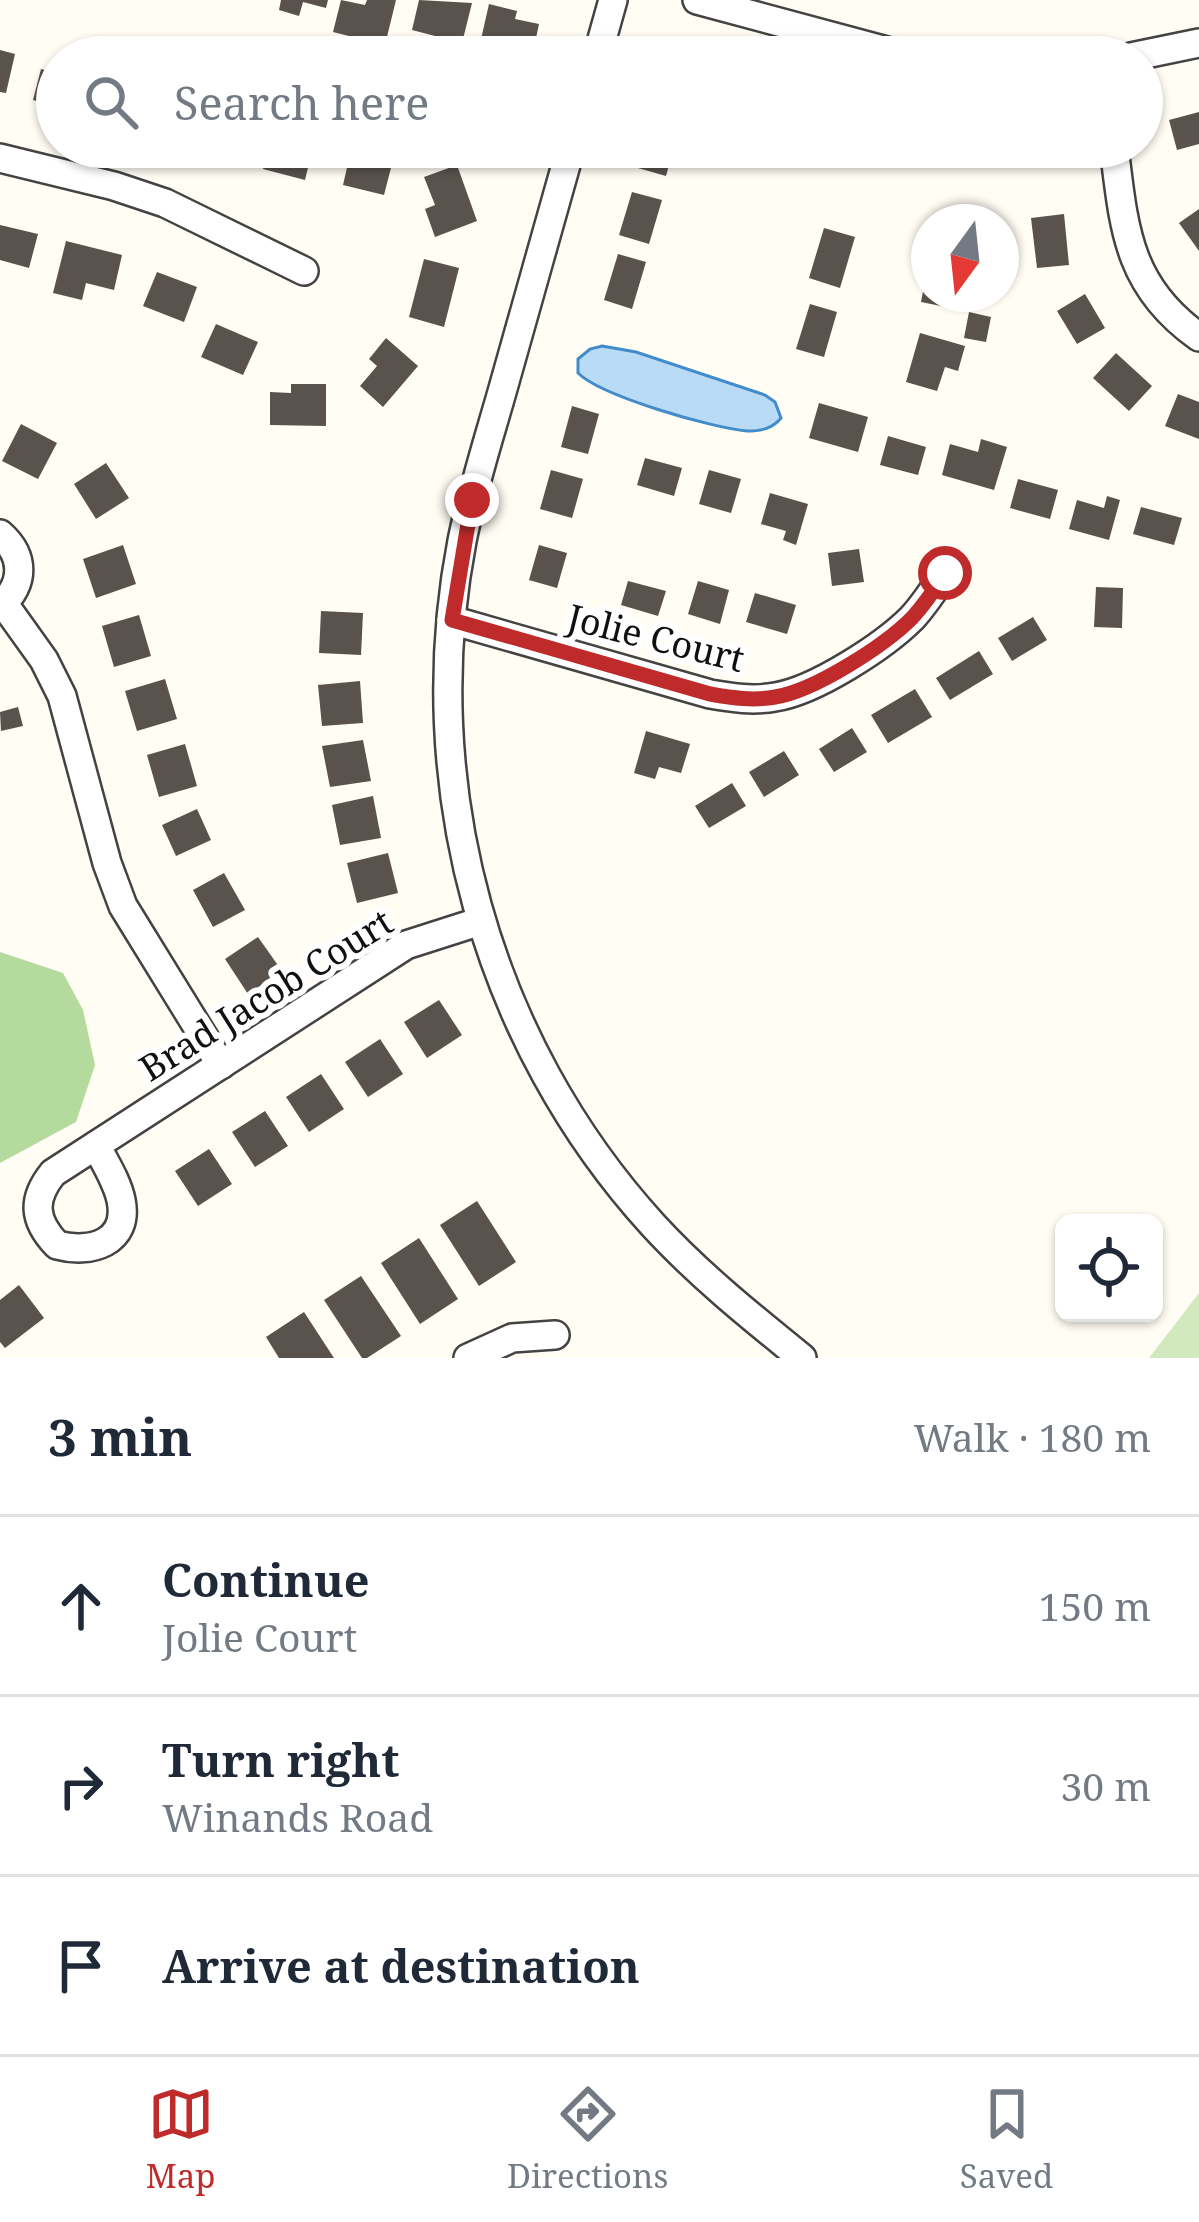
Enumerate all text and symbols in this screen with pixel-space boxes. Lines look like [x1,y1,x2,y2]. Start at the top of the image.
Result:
search box [36,36,1163,168]
icon: search [78,69,144,135]
text: Search here [174,72,429,133]
north arrow [911,204,1019,312]
route end [445,473,499,527]
route start [918,546,972,600]
street label: Jolie Court [562,592,750,683]
street label: Brad Jacob Court [130,897,402,1092]
map controls [1055,1214,1163,1322]
button: locate [1055,1214,1163,1322]
text: 3 min [48,1401,192,1471]
text: Walk · 180 m [914,1410,1151,1463]
text: Continue [162,1549,370,1610]
icon: ahead [48,1573,114,1639]
text: 150 m [1039,1579,1151,1632]
text: Jolie Court [162,1610,357,1663]
text: Turn right [162,1729,399,1790]
icon: right [48,1753,114,1819]
text: 30 m [1060,1759,1151,1812]
text: Winands Road [162,1790,433,1843]
icon: arrive [48,1933,114,1999]
text: Arrive at destination [162,1935,640,1996]
tab: Map [146,2081,216,2198]
tab: Directions [507,2081,668,2198]
tab: Saved [960,2081,1053,2198]

